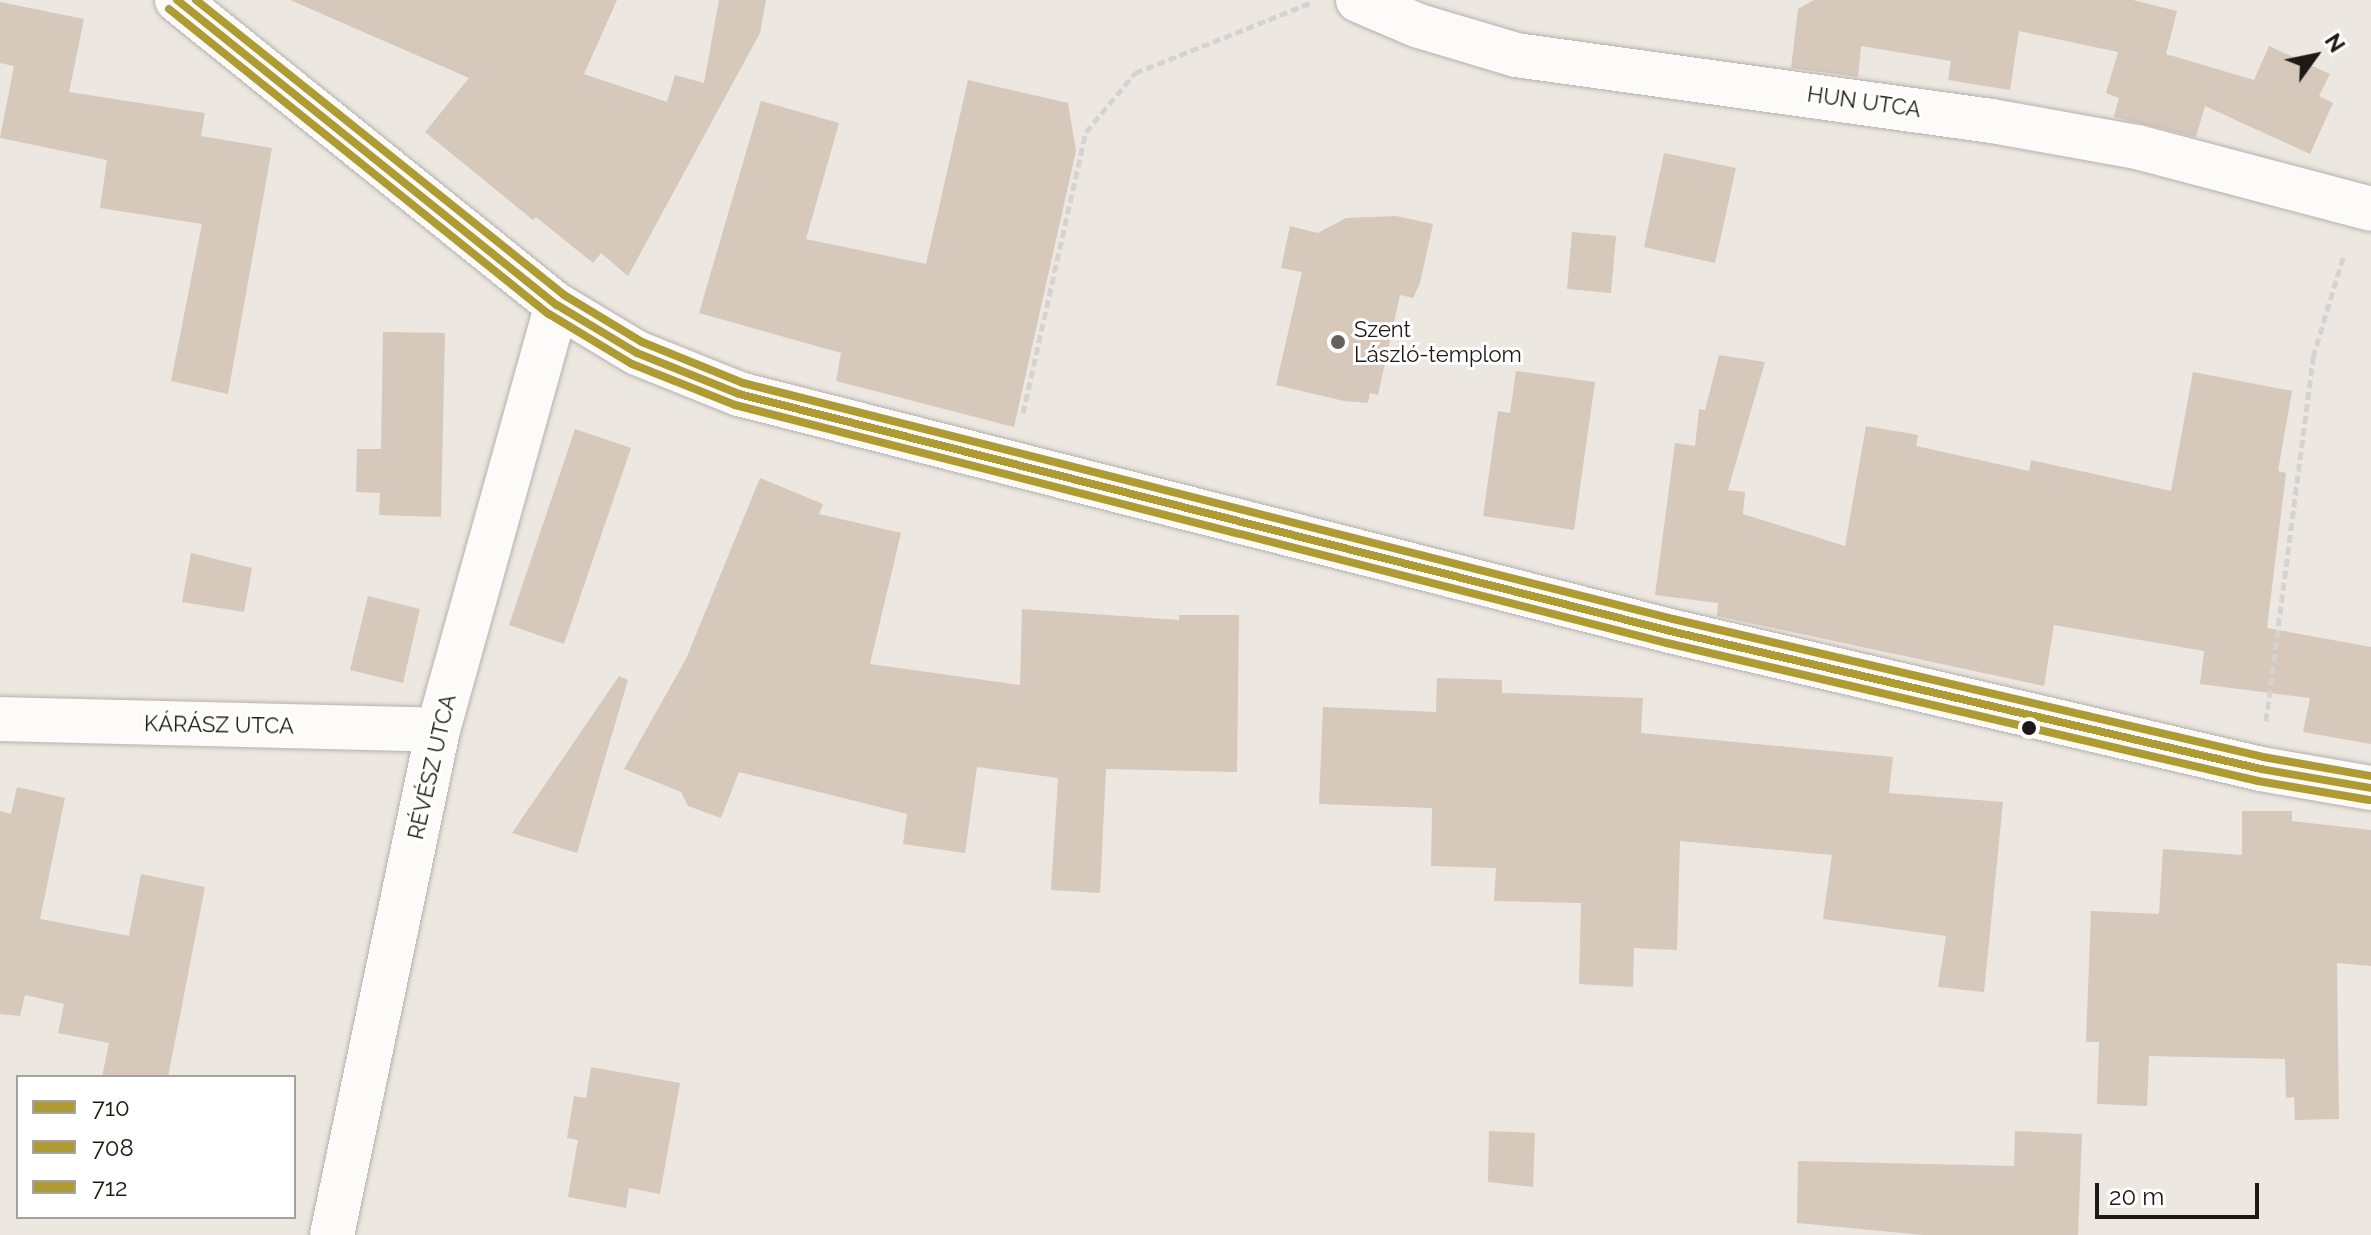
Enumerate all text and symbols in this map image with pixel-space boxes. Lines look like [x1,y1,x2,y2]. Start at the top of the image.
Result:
north arrow [2275,16,2355,96]
text: N [2320,29,2351,57]
street label: HUN UTCA [1805,81,1923,123]
place label: Szent László-templom [1354,316,1522,368]
marker: Szent László-templom [1329,333,1347,351]
street label: RÉVÉSZ UTCA [402,692,462,842]
street label: KÁRÁSZ UTCA [144,710,294,740]
unlabelled marker [2021,720,2037,736]
legend [16,1075,296,1219]
text: 710 [92,1093,130,1122]
text: 708 [92,1133,134,1162]
scale bar [2099,1167,2263,1217]
text: 712 [92,1173,128,1202]
text: 20 m [2109,1182,2164,1211]

